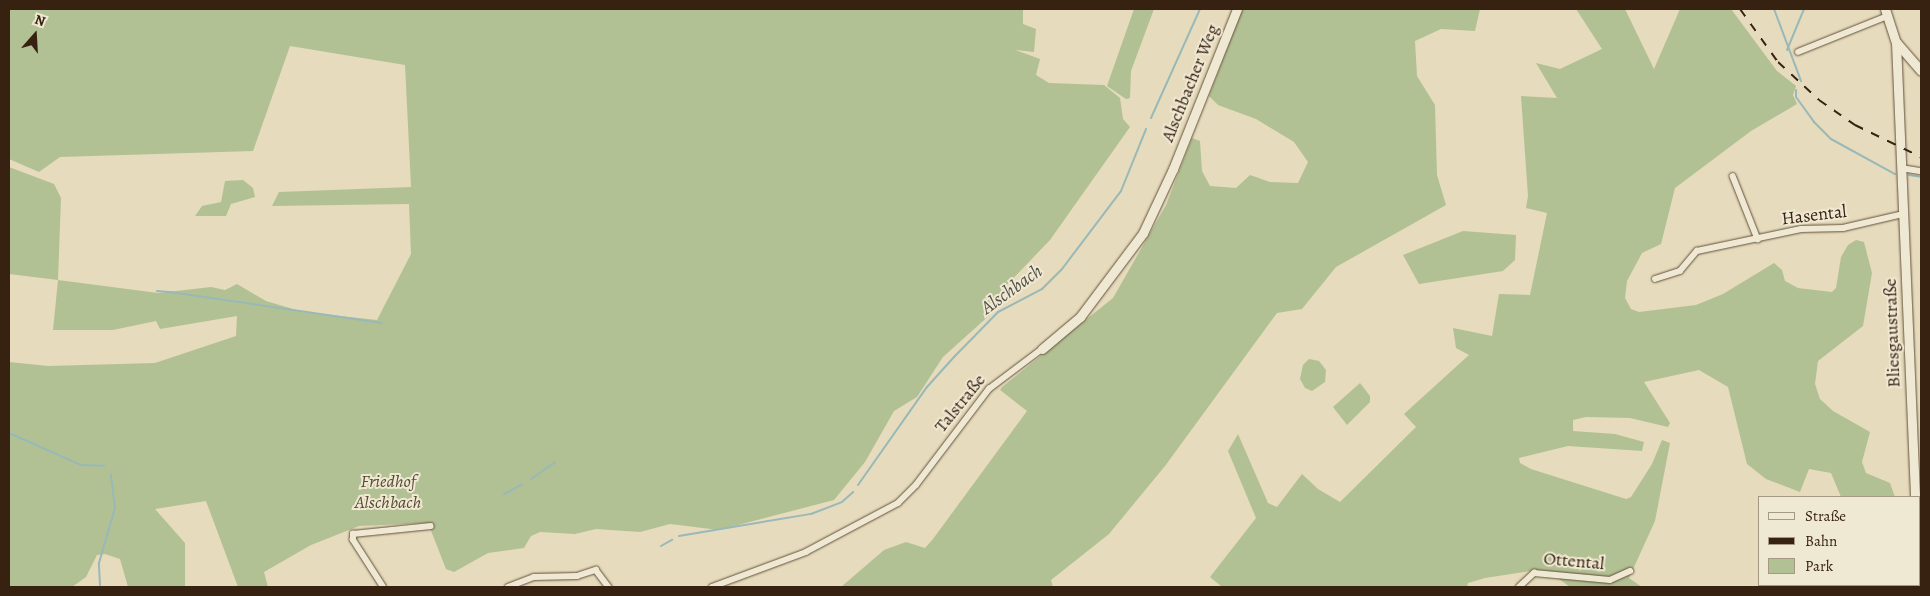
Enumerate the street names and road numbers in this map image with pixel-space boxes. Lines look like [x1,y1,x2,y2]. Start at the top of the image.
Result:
street label: Alschbacher Weg [1157,21,1223,145]
street label: Hasental [1780,200,1848,230]
street label: Bliesgaustraße [1879,278,1905,388]
street label: Talstraße [930,370,990,436]
street label: Ottental [1543,548,1605,574]

